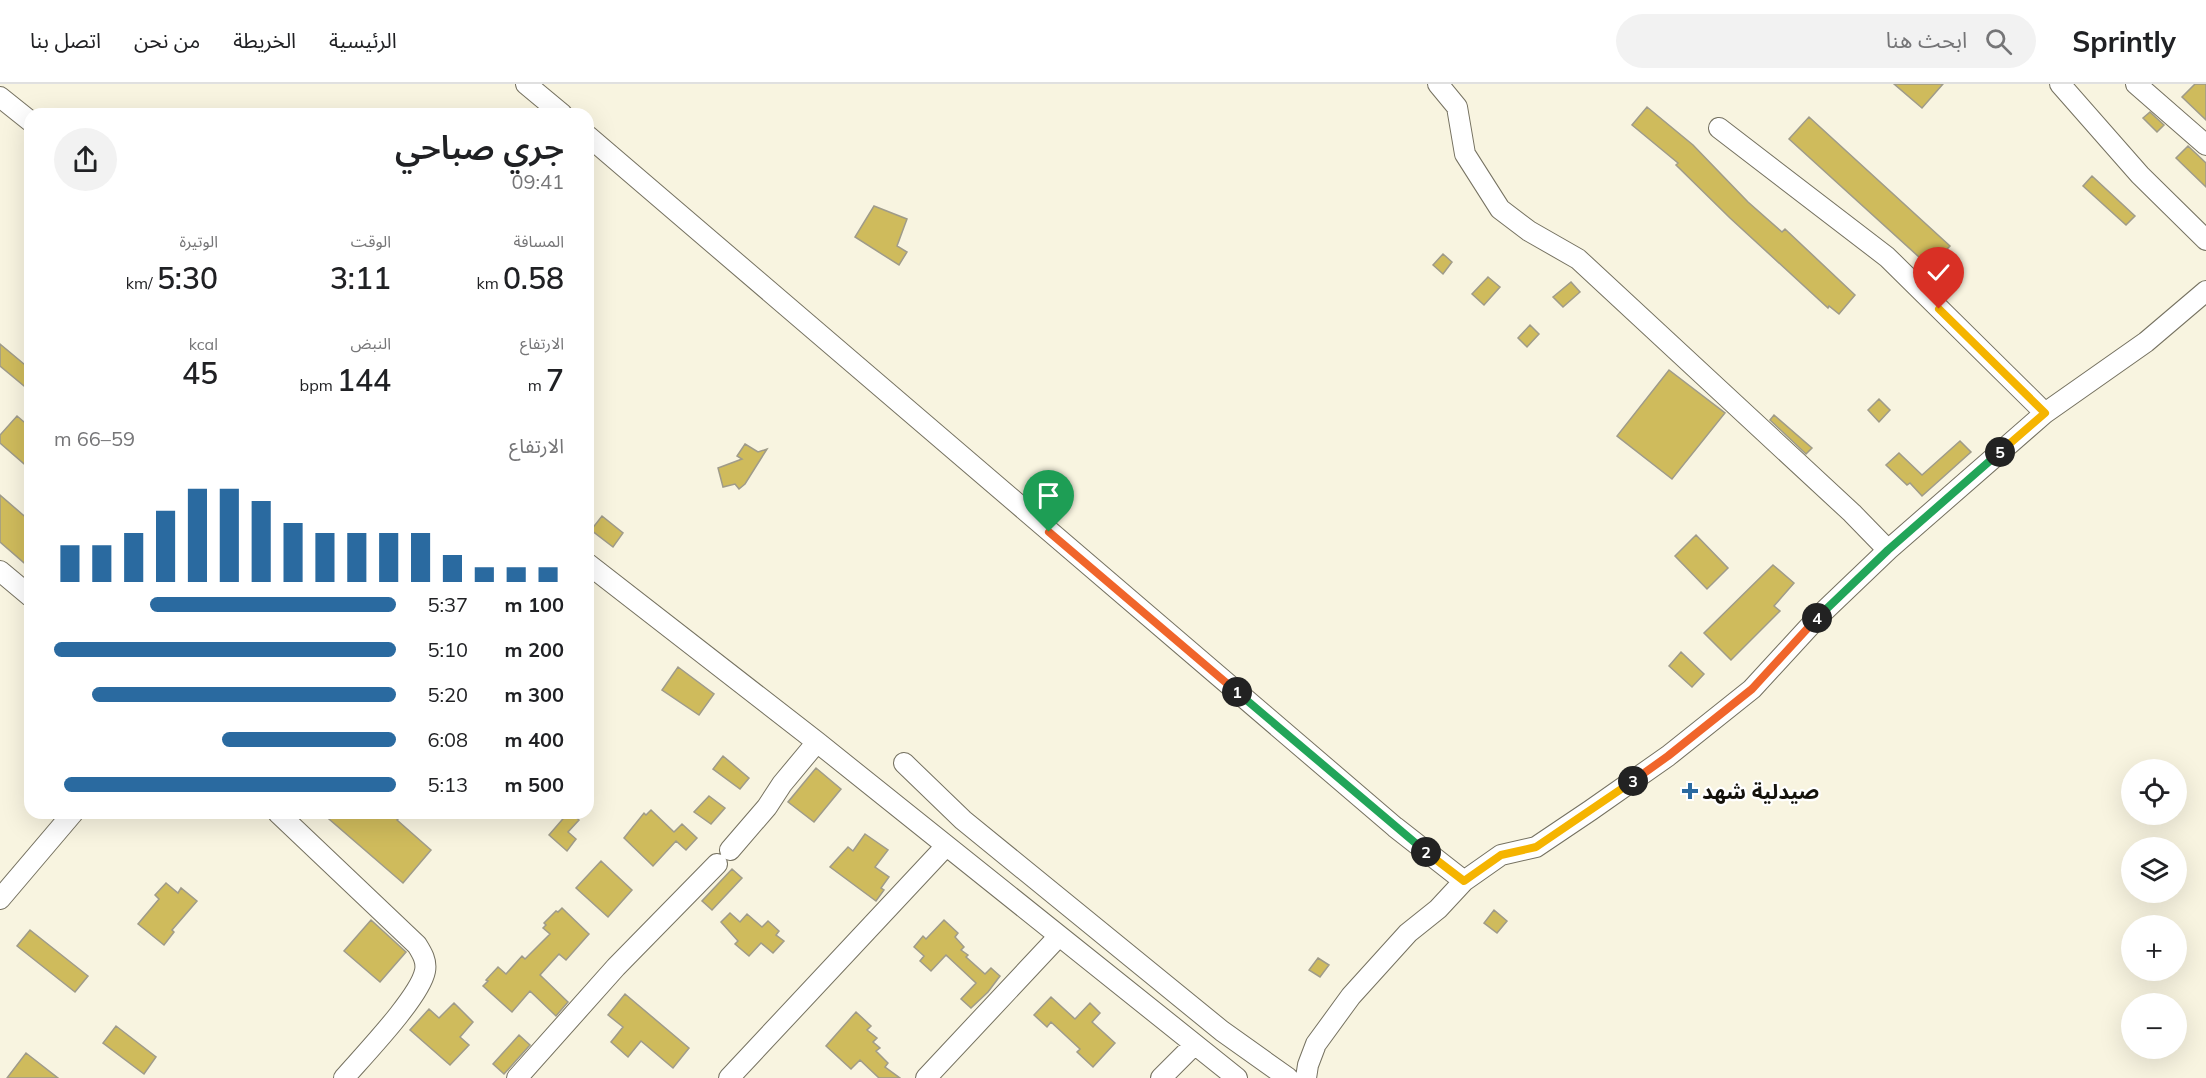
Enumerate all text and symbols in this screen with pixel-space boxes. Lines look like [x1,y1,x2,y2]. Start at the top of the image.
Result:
search box [1616,14,2036,68]
text: Sprintly [2072,24,2176,59]
icon: search [1982,25,2015,58]
text: ابحث هنا [1886,26,1967,54]
text: اتصل بنا [30,27,101,53]
text: من نحن [134,27,200,53]
text: الخريطة [233,27,296,53]
text: الرئيسية [329,27,397,53]
text: جري صباحي [395,126,564,167]
button: share [54,128,117,191]
text: 09:41 [511,169,564,194]
text: الوتيرة [180,231,218,251]
text: الوقت [351,231,391,251]
text: المسافة [514,231,564,251]
pin [1913,247,1964,309]
icon: check [1922,256,1955,289]
text: 5:30 [157,259,218,297]
text: 3:11 [330,259,391,297]
text: 0.58 [503,259,564,297]
text: /km [126,273,157,293]
text: km [476,273,503,293]
text: النبض [350,333,391,353]
text: الارتفاع [520,333,564,353]
text: kcal [189,334,218,354]
text: 45 [182,354,218,392]
text: 144 [337,361,391,399]
text: 7 [546,361,564,399]
text: bpm [300,375,337,395]
text: m [528,375,546,395]
text: 59–66 m [54,426,135,451]
text: الارتفاع [509,433,564,458]
pin: 5 [1985,437,2015,467]
text: 5 [1995,442,2005,462]
pin [1023,470,1074,532]
icon: arrive [1032,479,1065,512]
text: 5:37 [427,592,468,617]
text: 100 m [505,592,564,617]
pin: 4 [1802,603,1832,633]
text: 4 [1812,608,1822,628]
text: 5:10 [427,637,468,662]
text: 200 m [505,637,564,662]
pin: 1 [1222,677,1252,707]
text: 5:20 [427,682,468,707]
text: 300 m [505,682,564,707]
text: 1 [1232,682,1242,702]
text: 6:08 [427,727,468,752]
text: 400 m [505,727,564,752]
map controls [2121,759,2187,1059]
button: locate [2121,759,2187,825]
pin: 3 [1618,766,1648,796]
text: 3 [1628,771,1638,791]
text: 5:13 [427,772,468,797]
text: 500 m [505,772,564,797]
place label: صيدلية شهد [1702,778,1819,804]
marker: صيدلية شهد [1683,784,1697,798]
pin: 2 [1411,837,1441,867]
button: layers [2121,837,2187,903]
text: 2 [1421,842,1431,862]
button: + [2121,915,2187,981]
button: − [2121,993,2187,1059]

